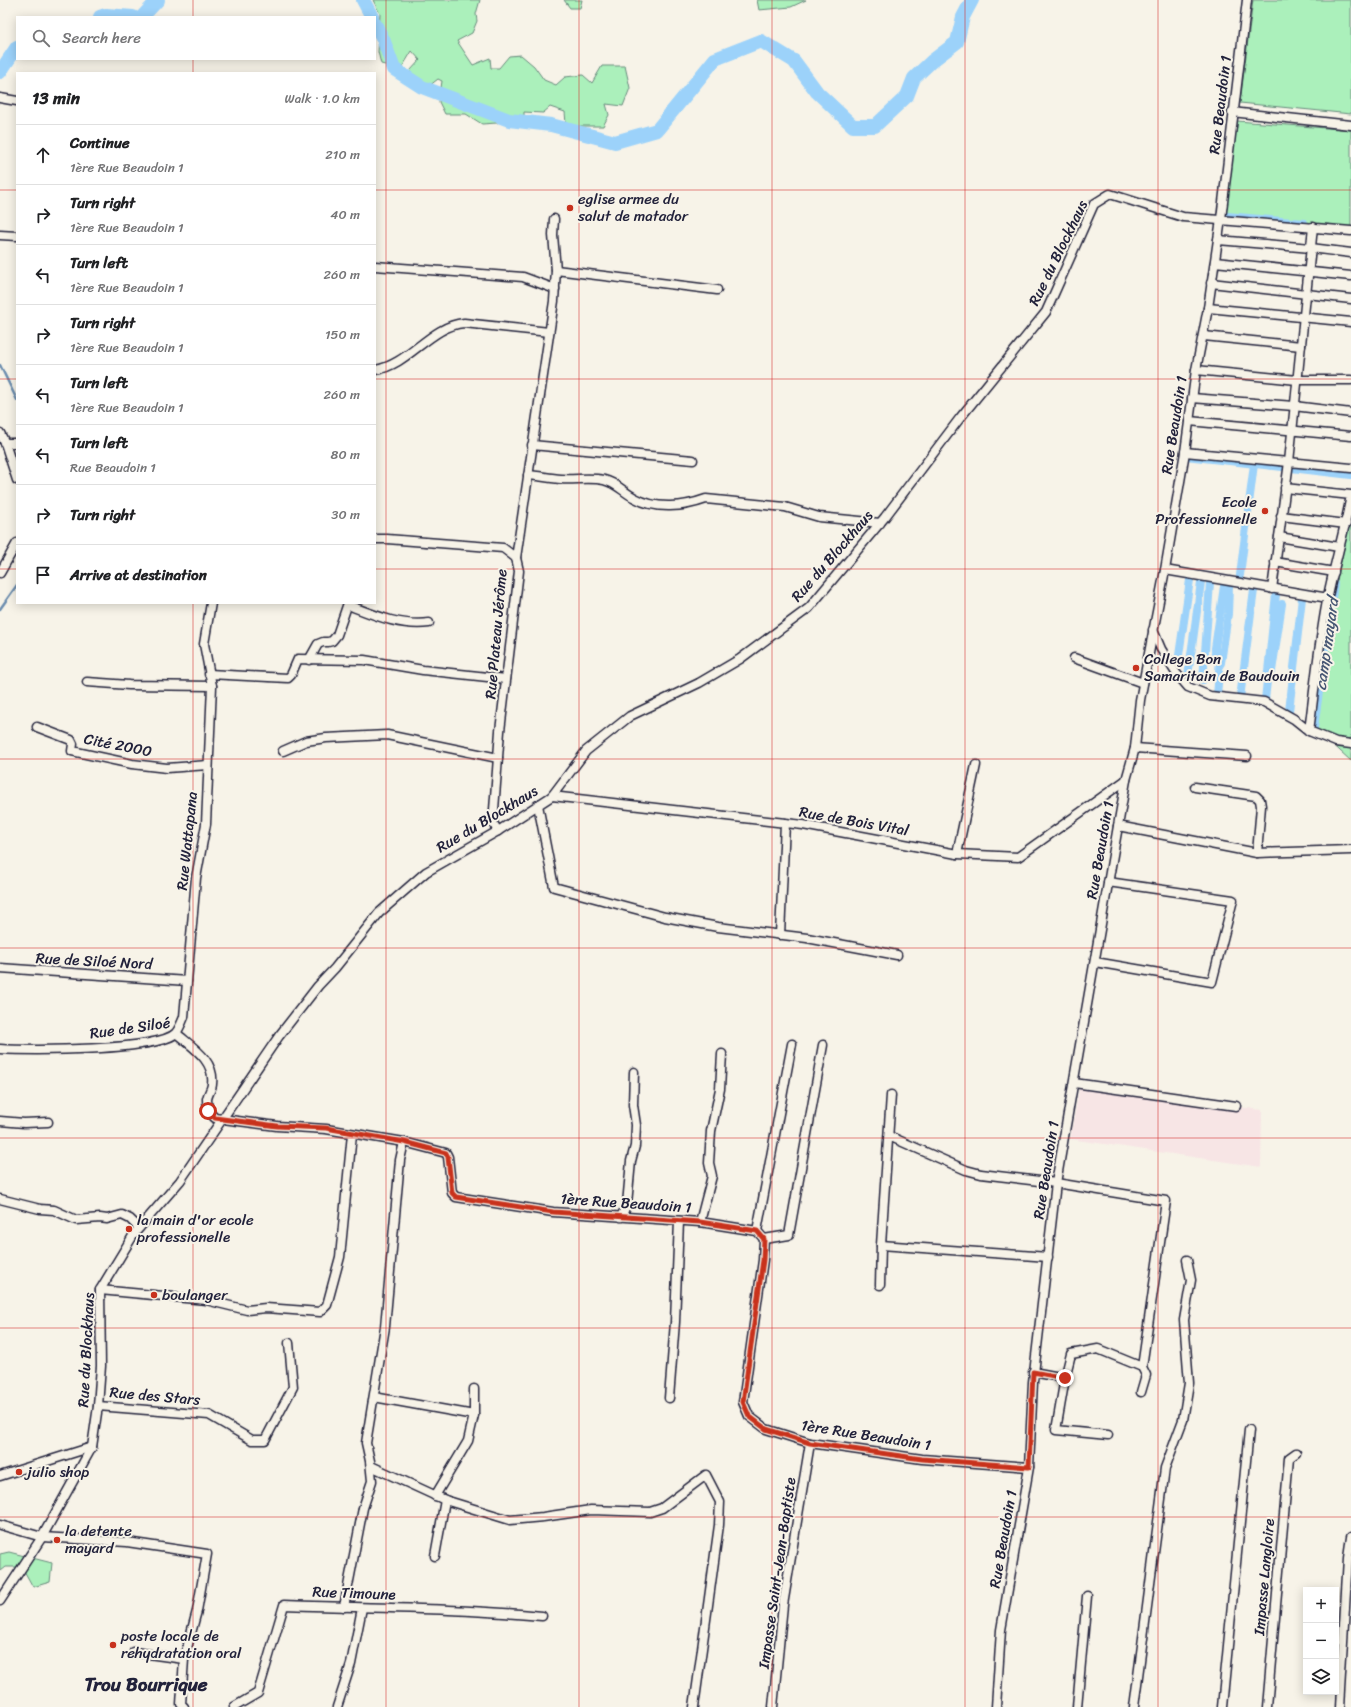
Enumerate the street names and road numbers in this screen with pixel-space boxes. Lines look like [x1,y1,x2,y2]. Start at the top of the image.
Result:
street label: Rue Beaudoin 1 [1201,54,1239,156]
street label: Rue du Blockhaus [1021,195,1095,310]
street label: Rue Beaudoin 1 [1153,374,1195,476]
street label: Rue du Blockhaus [784,503,880,608]
street label: Rue Plateau Jérôme [477,567,515,700]
street label: Cité 2000 [82,726,154,764]
street label: Rue du Blockhaus [431,778,544,860]
street label: Rue Wattapana [169,790,205,892]
street label: Rue de Bois Vital [797,799,911,844]
street label: Rue Beaudoin 1 [1079,799,1121,901]
street label: Rue de Siloé Nord [35,945,154,977]
street label: Rue de Siloé [88,1009,172,1047]
street label: Rue Beaudoin 1 [1025,1119,1067,1221]
street label: 1ère Rue Beaudoin 1 [560,1185,692,1221]
street label: Rue du Blockhaus [70,1291,102,1408]
street label: Rue des Stars [109,1379,201,1413]
street label: 1ère Rue Beaudoin 1 [799,1412,933,1458]
street label: Impasse Saint-Jean-Baptiste [751,1476,803,1671]
street label: Rue Beaudoin 1 [982,1488,1024,1590]
street label: Impasse Langloire [1246,1518,1282,1637]
street label: Rue Timoune [312,1579,396,1607]

